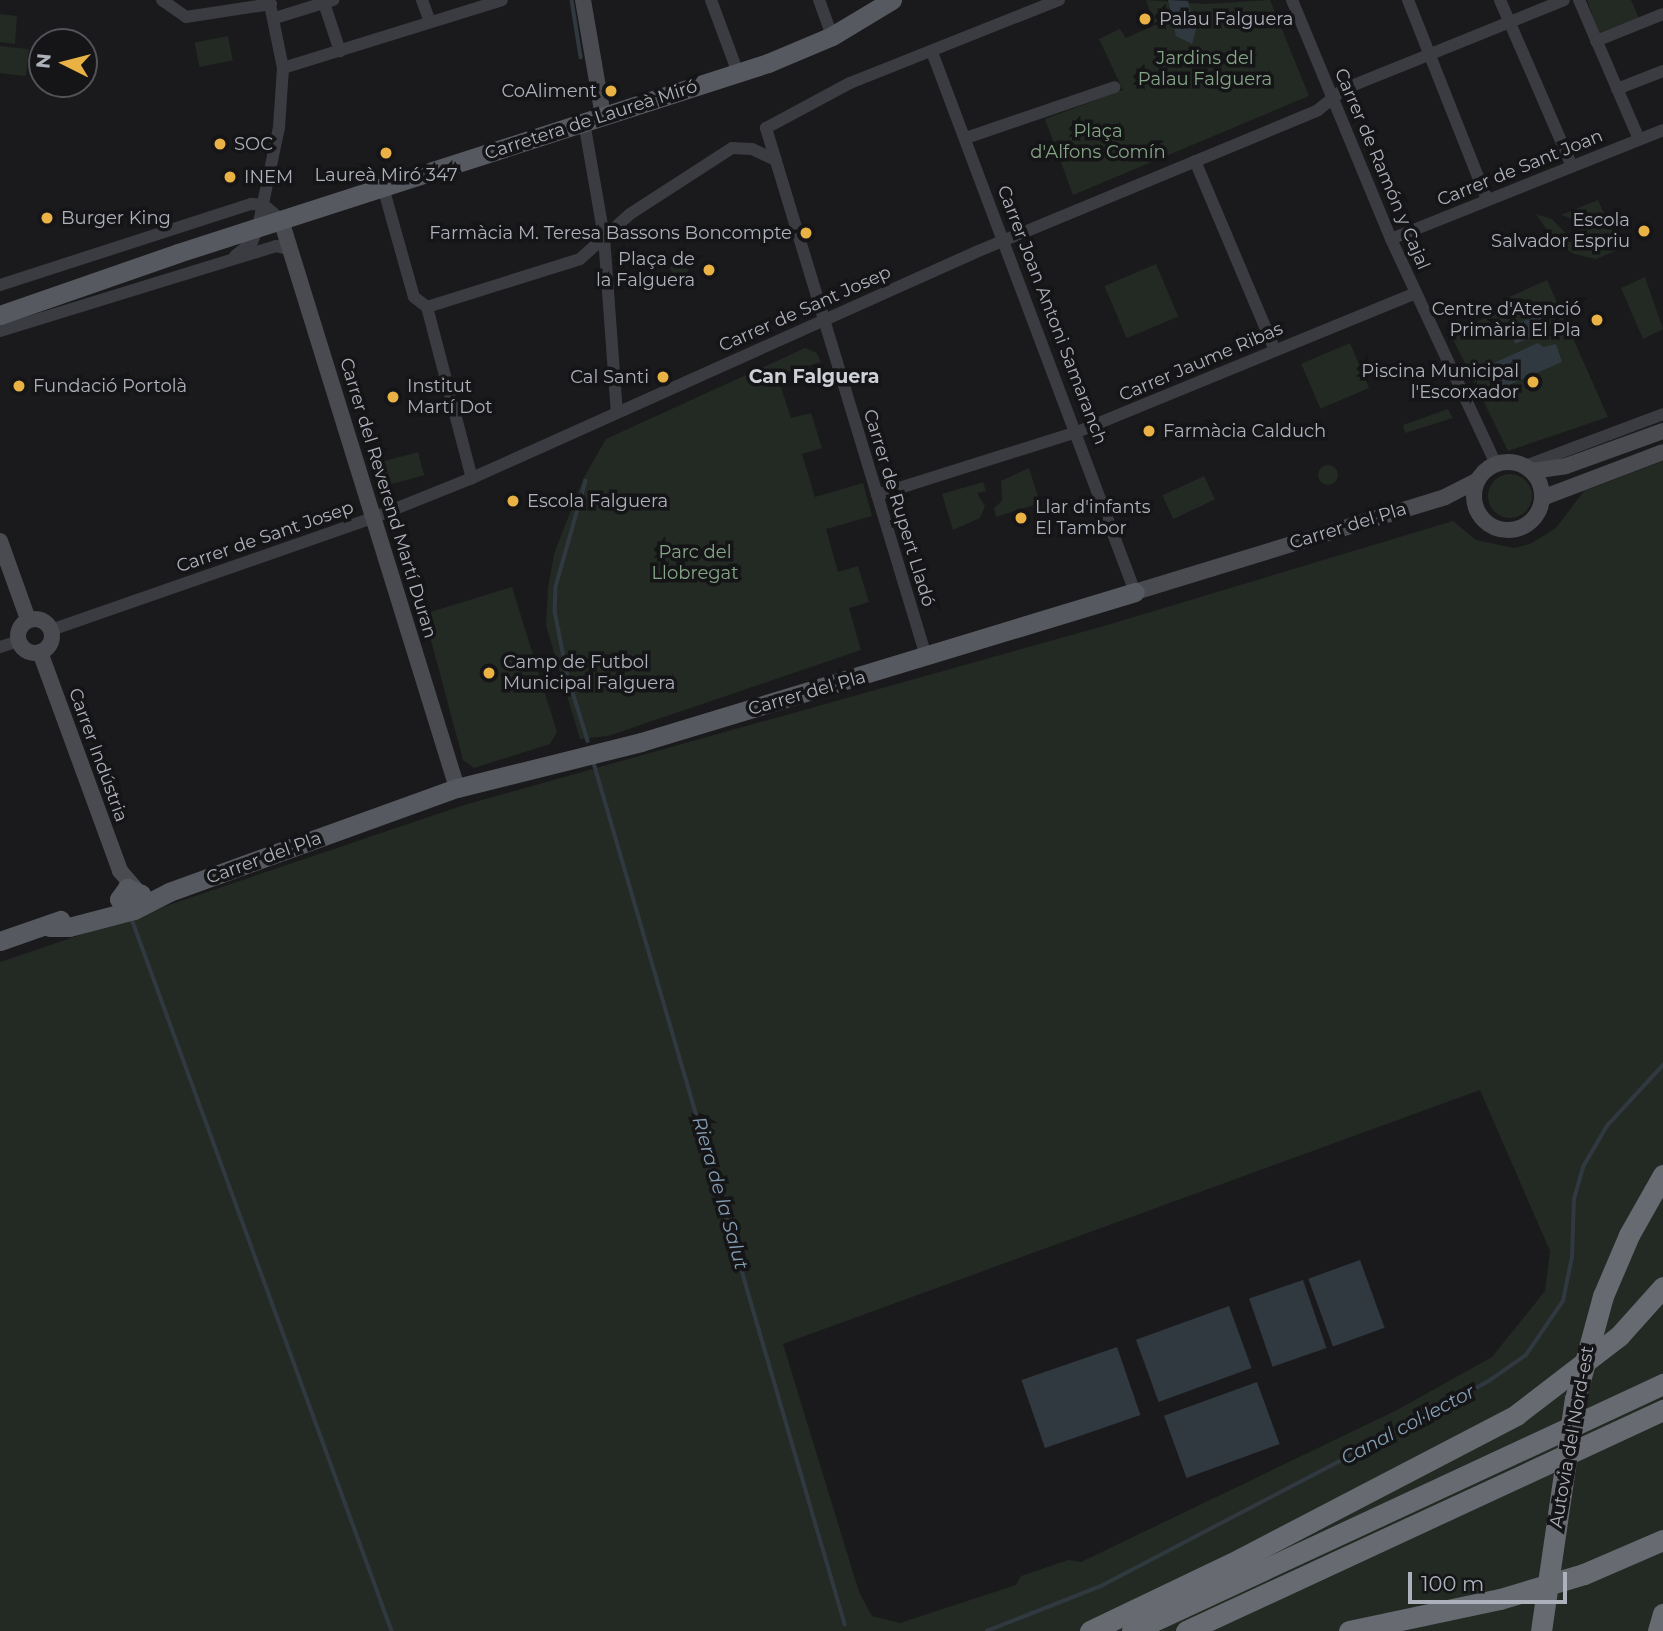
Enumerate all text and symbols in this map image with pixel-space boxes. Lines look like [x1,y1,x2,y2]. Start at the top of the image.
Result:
place label: Palau Falguera [1159,8,1293,30]
marker: Palau Falguera [1137,11,1153,27]
north arrow [28,28,98,98]
park label: Jardins del Palau Falguera [1138,48,1272,90]
text: N [31,52,56,70]
street label: Carrer de Ramón y Cajal [1330,65,1434,273]
street label: Carretera de Laureà Miró [482,75,700,165]
place label: CoAliment [501,80,597,102]
marker: CoAliment [603,83,619,99]
park label: Plaça d'Alfons Comín [1030,121,1166,164]
street label: Carrer de Sant Joan [1434,125,1606,211]
place label: SOC [234,133,273,155]
marker: SOC [212,136,228,152]
marker: Laureà Miró 347 [378,145,394,161]
place label: Laureà Miró 347 [314,164,458,186]
place label: INEM [244,166,293,188]
marker: INEM [222,169,238,185]
street label: Carrer Joan Antoni Samaranch [993,182,1111,448]
place label: Burger King [61,207,171,229]
marker: Burger King [39,210,55,226]
place label: Escola Salvador Espriu [1491,210,1630,252]
place label: Farmàcia M. Teresa Bassons Boncompte [429,222,792,244]
marker: Escola Salvador Espriu [1636,223,1652,239]
marker: Farmàcia M. Teresa Bassons Boncompte [798,225,814,241]
place label: Plaça de la Falguera [596,249,695,292]
street label: Carrer de Sant Josep [716,261,894,357]
marker: Plaça de la Falguera [701,262,717,278]
place label: Centre d'Atenció Primària El Pla [1432,299,1581,342]
marker: Centre d'Atenció Primària El Pla [1587,310,1607,330]
street label: Carrer Jaume Ribas [1116,318,1286,406]
street label: Carrer del Reverend Martí Duran [335,355,441,641]
place label: Piscina Municipal l'Escorxador [1361,361,1519,404]
place label: Cal Santi [570,366,649,388]
district label: Can Falguera [749,366,879,388]
marker: Cal Santi [655,369,671,385]
marker: Piscina Municipal l'Escorxador [1525,374,1541,390]
place label: Fundació Portolà [33,375,187,397]
place label: Institut Martí Dot [407,376,493,418]
marker: Fundació Portolà [11,378,27,394]
marker: Institut Martí Dot [385,389,401,405]
street label: Carrer de Rupert Lladó [859,407,939,609]
place label: Farmàcia Calduch [1163,420,1326,442]
marker: Farmàcia Calduch [1141,423,1157,439]
place label: Escola Falguera [527,490,668,512]
marker: Escola Falguera [505,493,521,509]
street label: Carrer de Sant Josep [174,497,356,577]
place label: Llar d'infants El Tambor [1035,497,1151,540]
street label: Carrer del Pla [1287,498,1409,554]
marker: Llar d'infants El Tambor [1013,510,1029,526]
park label: Parc del Llobregat [651,542,739,584]
place label: Camp de Futbol Municipal Falguera [503,652,675,694]
marker: Camp de Futbol Municipal Falguera [481,665,497,681]
street label: Carrer del Pla [746,666,868,720]
street label: Carrer Indústria [64,685,132,825]
street label: Carrer del Pla [203,827,325,889]
water label: Riera de la Salut [687,1114,753,1272]
street label: Autovia del Nord-est [1545,1344,1599,1530]
water label: Canal col·lector [1337,1380,1479,1470]
scale bar [1411,1558,1570,1602]
text: 100 m [1421,1571,1484,1596]

